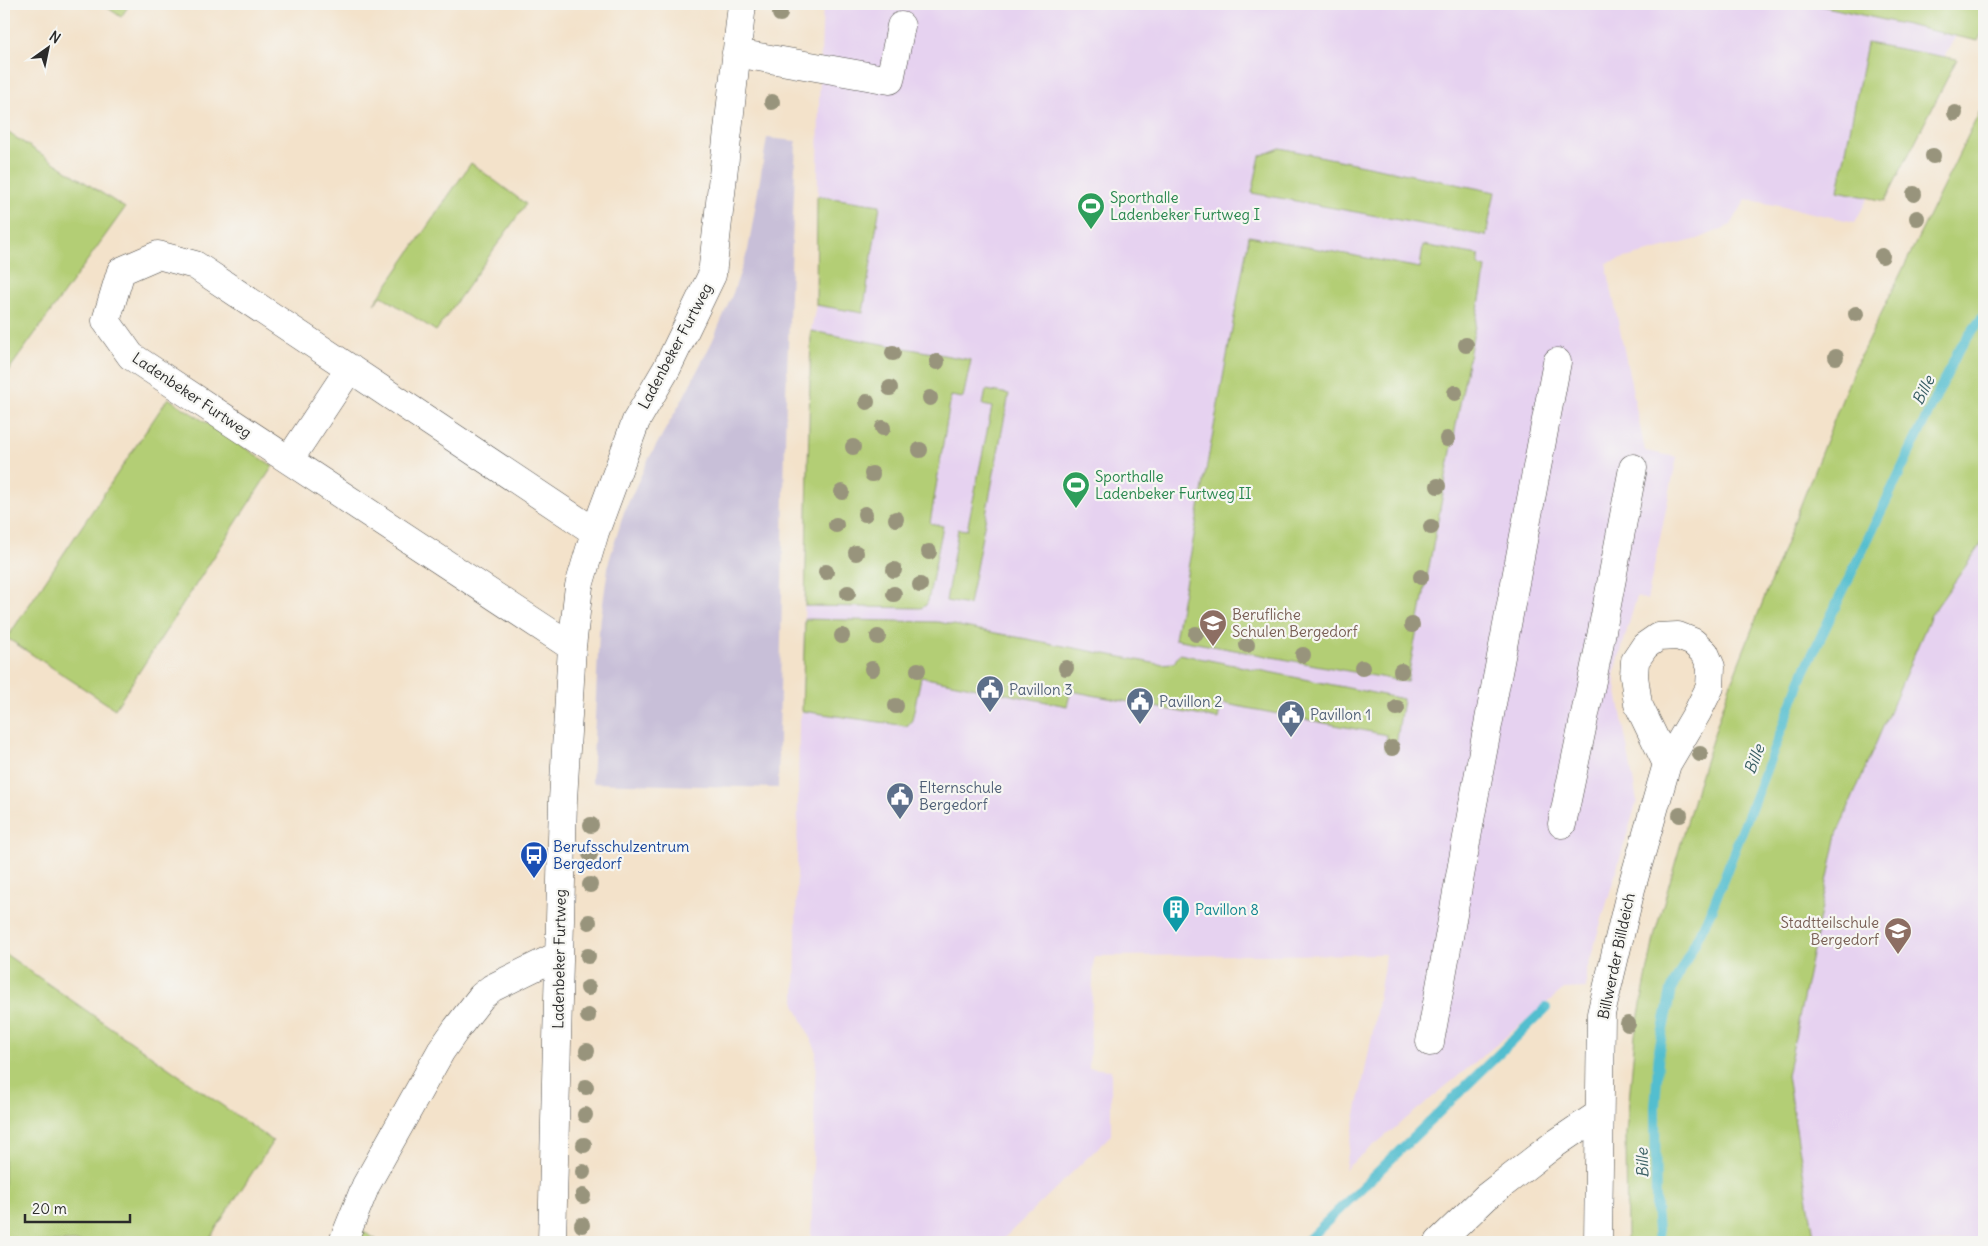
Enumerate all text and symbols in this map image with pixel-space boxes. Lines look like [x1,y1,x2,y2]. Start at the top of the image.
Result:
north arrow [22,22,72,72]
text: N [46,27,64,47]
place label: Sporthalle Ladenbeker Furtweg I [1110,188,1260,224]
sports icon: Sporthalle Ladenbeker Furtweg I [1076,191,1106,230]
street label: Ladenbeker Furtweg [634,280,716,412]
street label: Ladenbeker Furtweg [129,348,255,442]
water label: Bille [1907,371,1939,408]
place label: Sporthalle Ladenbeker Furtweg II [1095,467,1252,503]
sports icon: Sporthalle Ladenbeker Furtweg II [1061,470,1091,509]
place label: Berufliche Schulen Bergedorf [1232,605,1359,641]
school or university icon: Berufliche Schulen Bergedorf [1198,608,1228,647]
public building icon: Pavillon 3 [975,674,1005,713]
place label: Pavillon 3 [1009,680,1073,699]
public building icon: Pavillon 2 [1125,686,1155,725]
place label: Pavillon 2 [1159,692,1222,711]
public building icon: Pavillon 1 [1276,699,1306,738]
place label: Pavillon 1 [1310,705,1371,724]
water label: Bille [1739,740,1769,777]
place label: Elternschule Bergedorf [919,778,1002,814]
public building icon: Elternschule Bergedorf [885,781,915,820]
place label: Berufsschulzentrum Bergedorf [553,837,689,873]
bus stop icon: Berufsschulzentrum Bergedorf [519,840,549,879]
street label: Ladenbeker Furtweg [548,889,570,1029]
street label: Billwerder Billdeich [1593,891,1639,1021]
building icon: Pavillon 8 [1161,894,1191,933]
place label: Pavillon 8 [1195,900,1259,919]
place label: Stadtteilschule Bergedorf [1781,913,1880,949]
school or university icon: Stadtteilschule Bergedorf [1883,916,1913,955]
water label: Bille [1631,1146,1653,1178]
scale bar [25,1191,130,1223]
text: 20 m [32,1199,67,1218]

